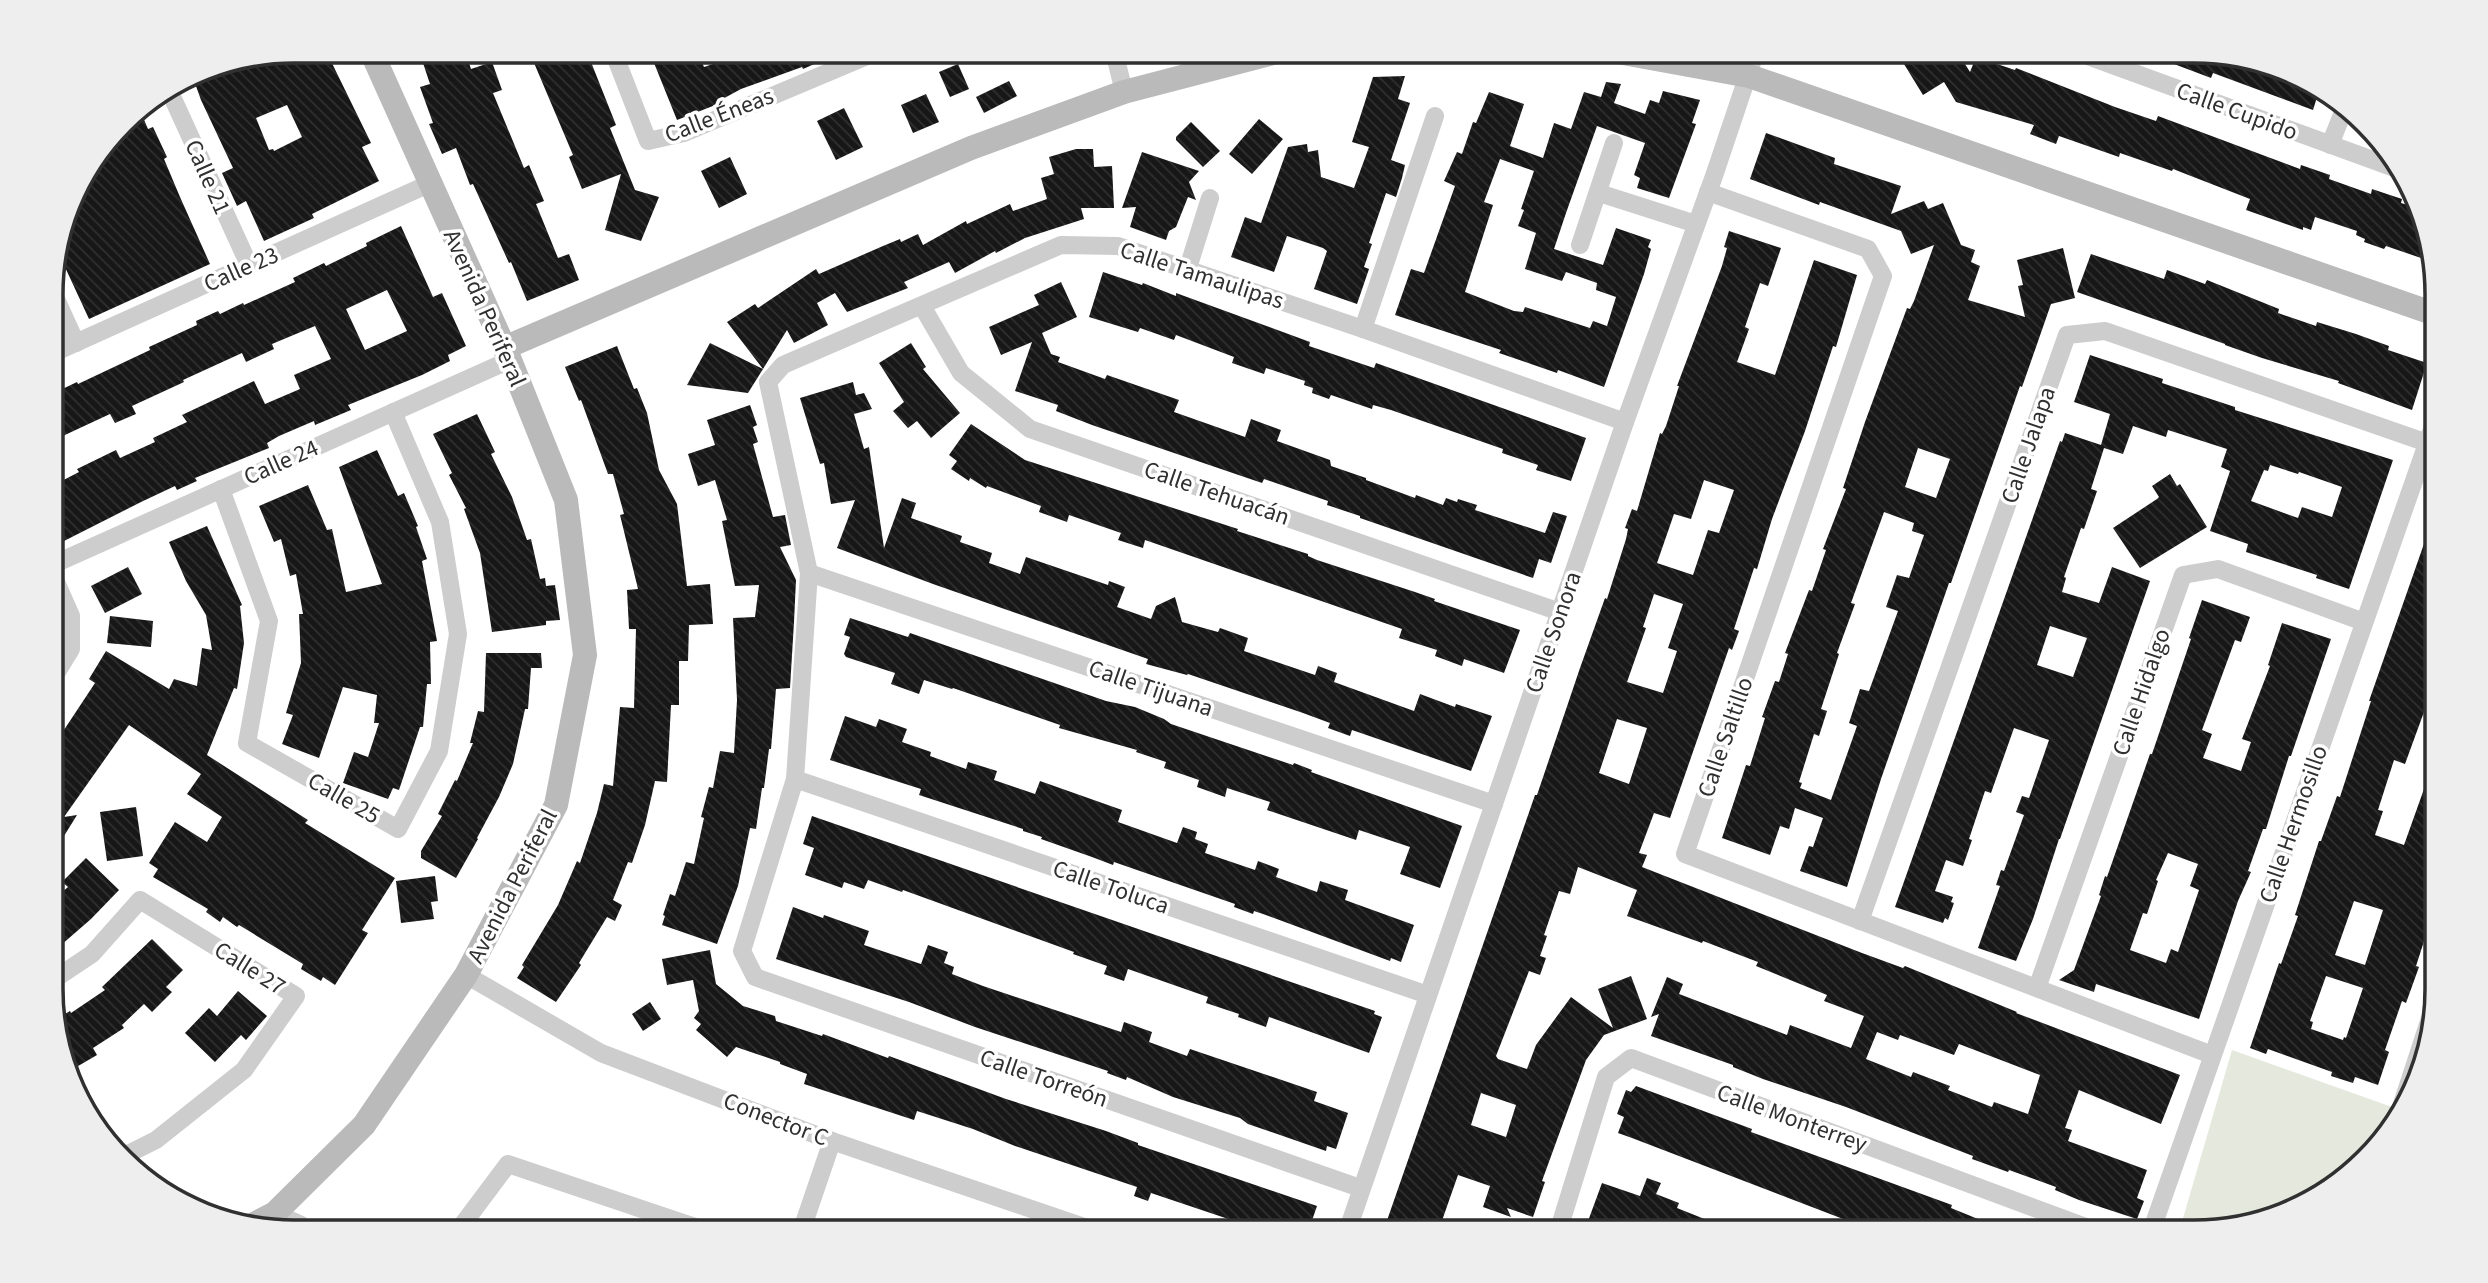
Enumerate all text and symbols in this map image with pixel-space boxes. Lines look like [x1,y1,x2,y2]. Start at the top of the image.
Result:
street label: Calle Cupido [2171,73,2302,150]
street label: Calle Éneas [660,79,779,152]
street label: Calle 21 [176,134,240,220]
street label: Avenida Periferal [434,224,535,392]
street label: Calle Tamaulipas [1116,233,1288,318]
street label: Calle 23 [198,237,284,301]
street label: Calle Jalapa [1992,382,2065,508]
street label: Calle 24 [238,430,324,494]
street label: Calle Tehuacán [1139,452,1294,535]
street label: Calle Sonora [1516,567,1591,698]
street label: Calle Hidalgo [2103,624,2180,761]
street label: Calle Tijuana [1084,651,1218,726]
street label: Calle Saltillo [1689,672,1762,802]
street label: Calle Hermosillo [2250,741,2337,908]
street label: Calle 25 [301,764,387,833]
street label: Avenida Periferal [459,803,566,969]
street label: Calle Toluca [1048,851,1174,924]
street label: Calle 27 [207,933,292,1004]
street label: Calle Torreón [975,1040,1113,1117]
street label: Calle Monterrey [1712,1075,1872,1162]
street label: Conector C [718,1083,833,1156]

